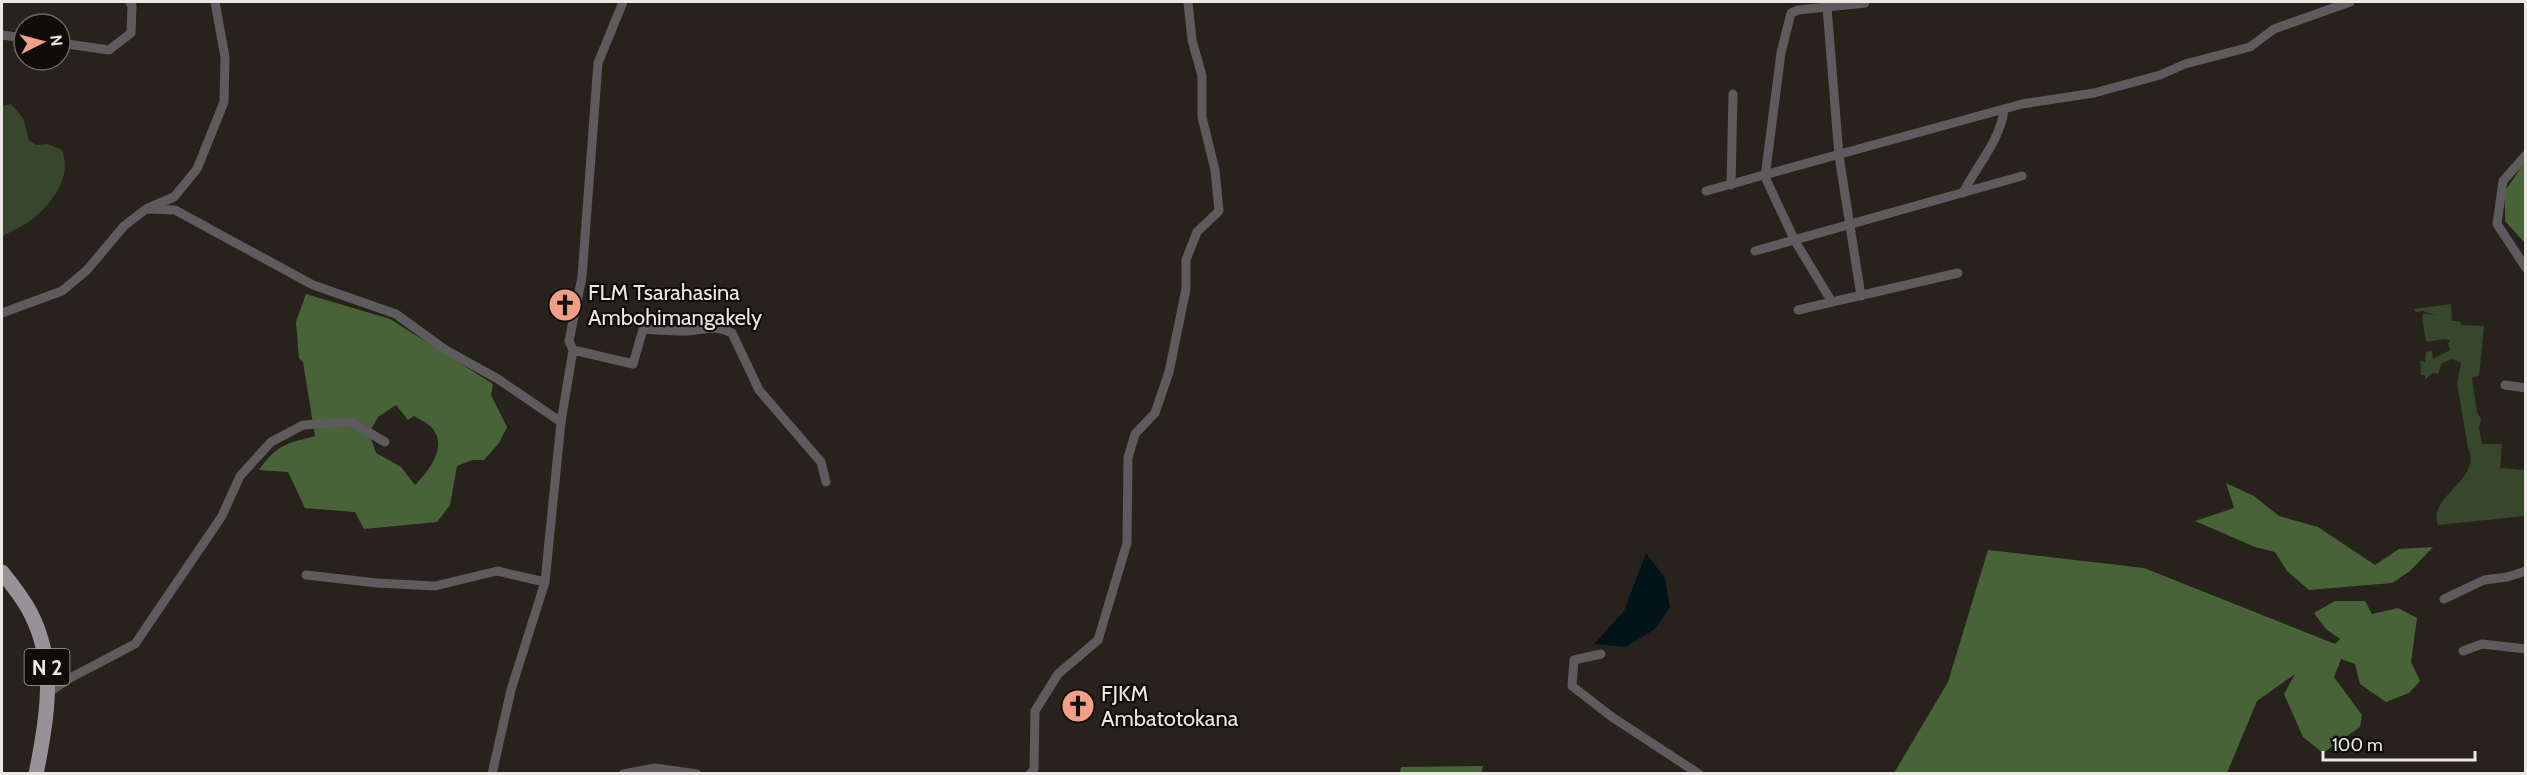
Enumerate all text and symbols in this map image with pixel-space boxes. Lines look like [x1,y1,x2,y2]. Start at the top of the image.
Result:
north arrow [12,12,72,72]
text: N [46,34,66,47]
place label: FLM Tsarahasina Ambohimangakely [588,279,762,331]
church icon: FLM Tsarahasina Ambohimangakely [547,287,583,323]
road number: N 2 [24,649,70,685]
place label: FJKM Ambatotokana [1101,680,1239,732]
church icon: FJKM Ambatotokana [1060,688,1096,724]
scale bar [2323,724,2474,762]
text: 100 m [2332,734,2383,756]

